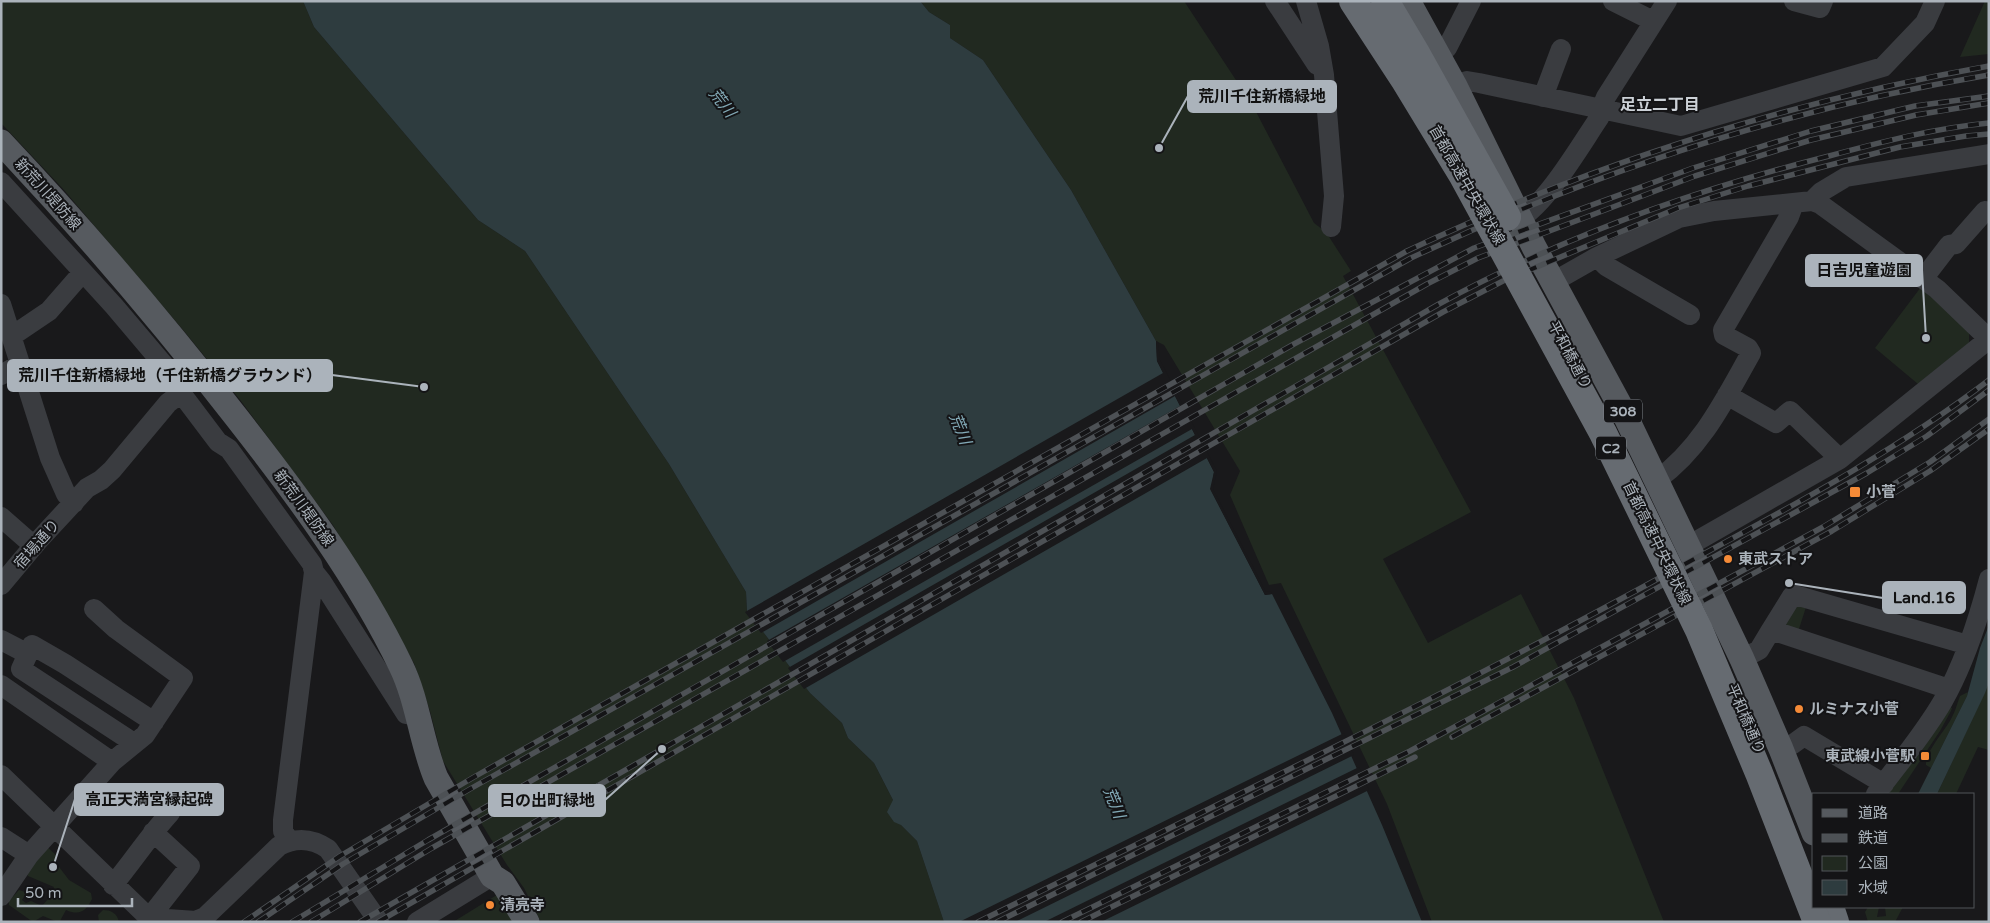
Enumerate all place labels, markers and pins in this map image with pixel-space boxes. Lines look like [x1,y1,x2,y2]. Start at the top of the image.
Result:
callout: 荒川千住新橋緑地 [1188,81,1336,112]
callout: 日吉児童遊園 [1806,255,1922,286]
callout: 荒川千住新橋緑地（千住新橋グラウンド） [8,360,332,391]
place label: 小菅 [1866,483,1896,501]
marker: 小菅 [1848,485,1862,499]
place label: 東武ストア [1738,550,1813,568]
marker: 東武ストア [1722,553,1734,565]
callout: Land.16 [1883,582,1965,613]
place label: ルミナス小菅 [1809,700,1899,718]
marker: ルミナス小菅 [1793,703,1805,715]
place label: 東武線小菅駅 [1825,747,1915,765]
marker: 東武線小菅駅 [1919,750,1931,762]
callout: 高正天満宮縁起碑 [75,784,223,815]
callout: 日の出町緑地 [489,785,605,816]
place label: 清亮寺 [500,896,545,914]
marker: 清亮寺 [484,899,496,911]

